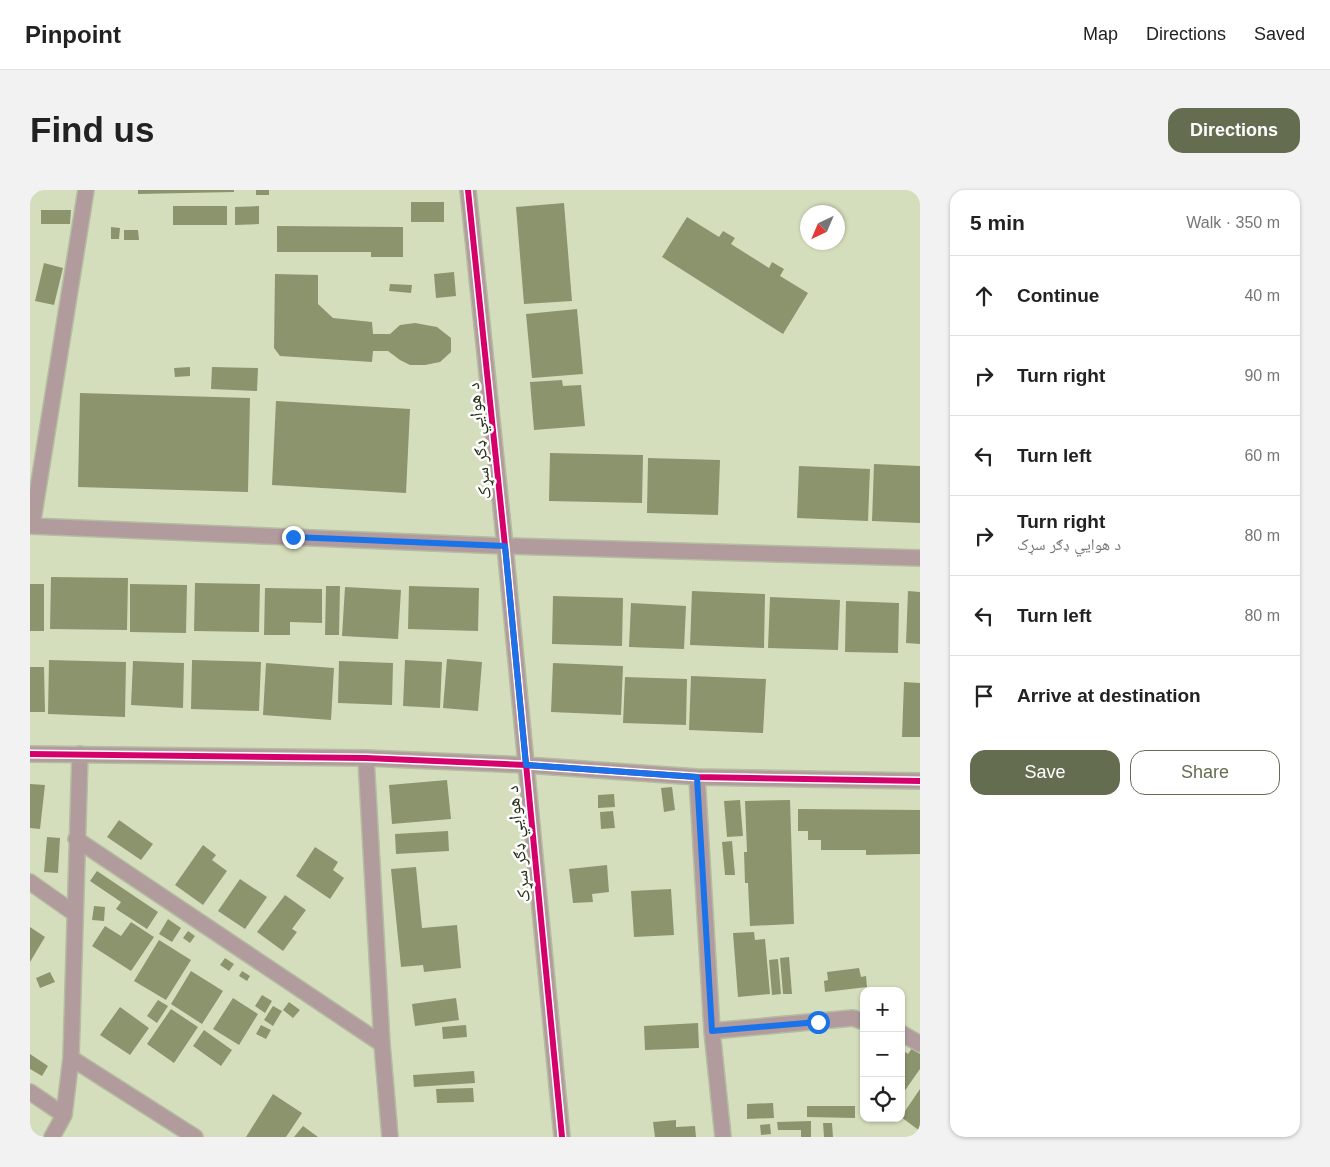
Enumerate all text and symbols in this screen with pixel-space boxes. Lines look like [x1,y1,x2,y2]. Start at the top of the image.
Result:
text: Pinpoint [25,21,121,48]
text: Map [1083,24,1118,44]
text: Directions [1146,24,1226,44]
text: Saved [1254,24,1305,44]
button: Directions [1168,108,1300,153]
text: Find us [30,110,154,149]
north arrow [800,205,845,250]
text: 5 min [970,211,1025,234]
text: Walk · 350 m [1186,214,1280,231]
icon: ahead [970,282,998,310]
text: Continue [1017,285,1099,306]
text: 40 m [1244,287,1280,304]
icon: right [970,362,998,390]
text: Turn right [1017,365,1105,386]
text: 90 m [1244,367,1280,384]
street label: د هوايي ډګر سړک [463,381,500,500]
icon: left [970,442,998,470]
text: Turn left [1017,445,1092,466]
text: 60 m [1244,447,1280,464]
text: Turn right [1017,511,1105,532]
icon: right [970,522,998,550]
route end [282,526,305,549]
text: 80 m [1244,527,1280,544]
text: د هوايي ډګر سړک [1017,536,1121,553]
icon: left [970,602,998,630]
text: Turn left [1017,605,1092,626]
text: 80 m [1244,607,1280,624]
icon: arrive [970,682,998,710]
text: Arrive at destination [1017,685,1201,706]
button: Save [970,750,1120,795]
button: Share [1130,750,1280,795]
street label: د هوايي ډګر سړک [502,784,539,903]
map controls [860,987,905,1122]
button: + [860,987,905,1032]
route start [807,1011,830,1034]
button: − [860,1032,905,1077]
button: locate [860,1077,905,1122]

